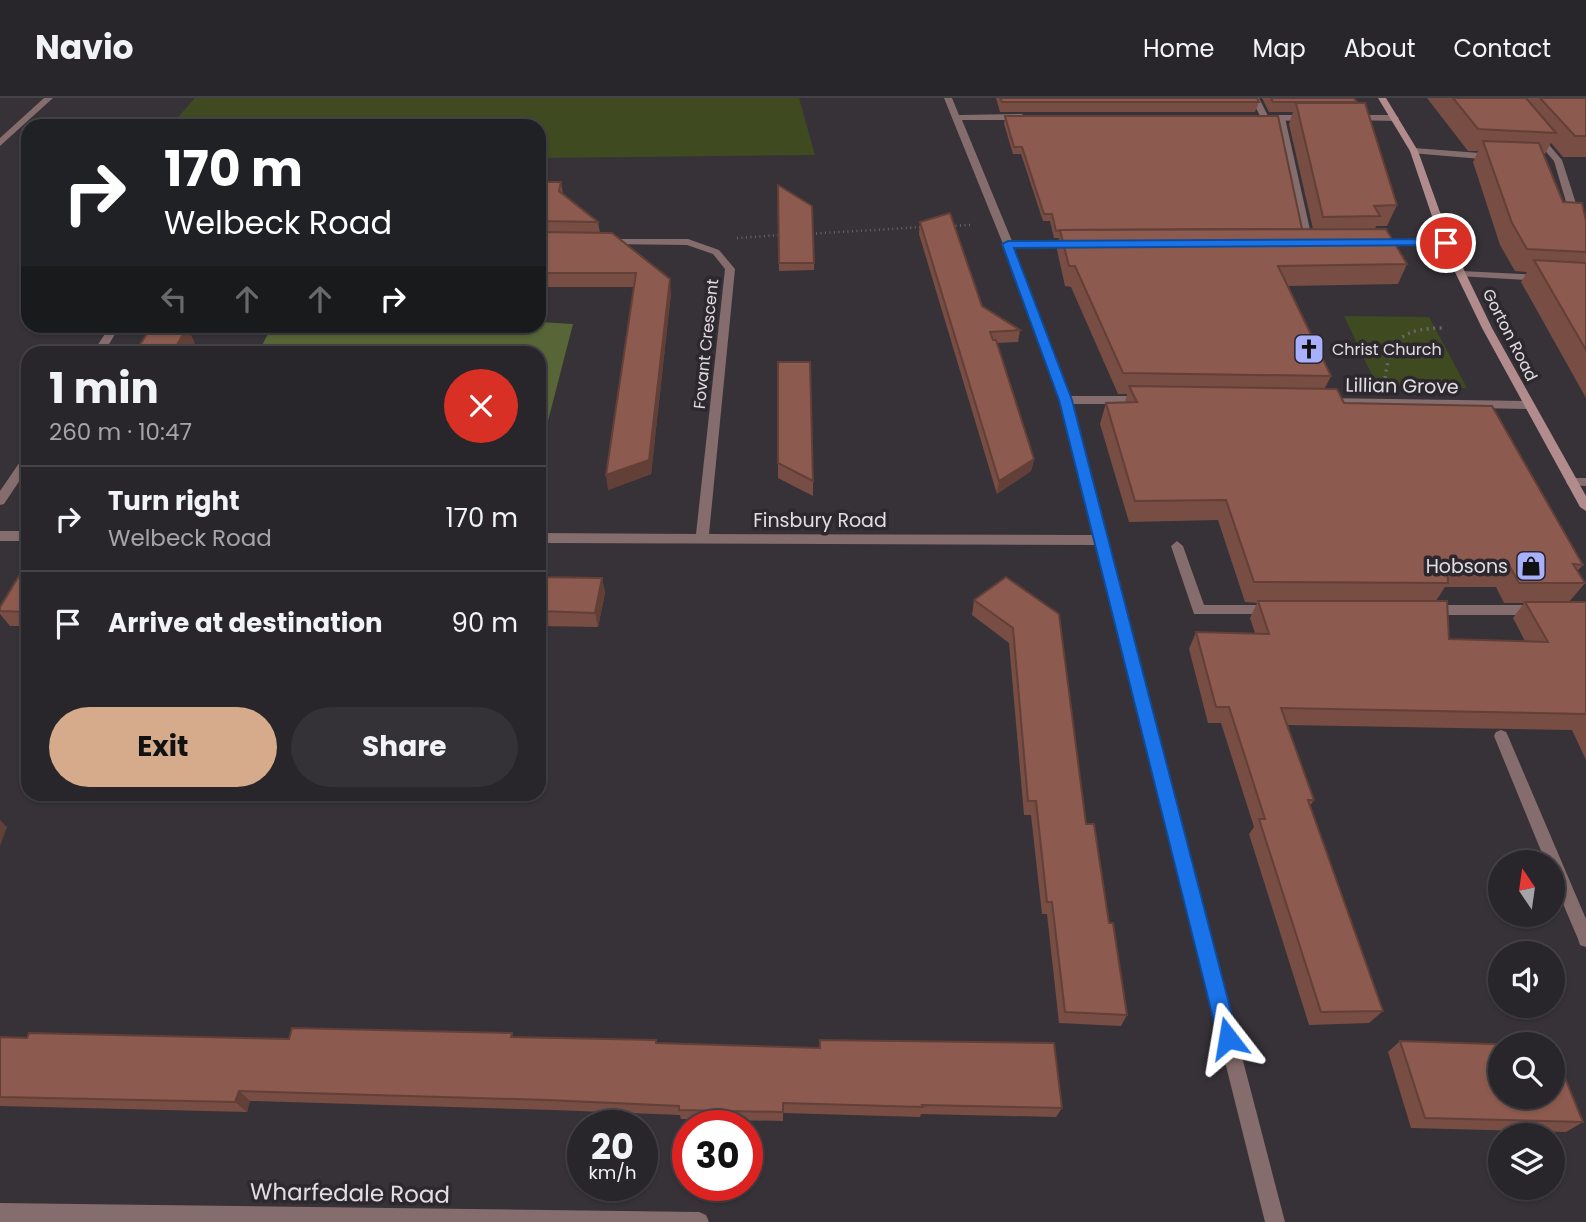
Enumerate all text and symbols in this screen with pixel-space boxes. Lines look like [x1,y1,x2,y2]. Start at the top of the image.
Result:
text: Navio [35,24,134,71]
text: Home [1143,32,1215,65]
text: Map [1253,32,1306,65]
text: About [1344,32,1415,65]
text: Contact [1453,32,1551,65]
text: 170 m [164,135,303,203]
icon: right [49,147,140,238]
text: Welbeck Road [164,200,392,245]
pin [1416,213,1476,273]
icon: arrive [1427,224,1465,262]
street label: Fovant Crescent [688,278,724,410]
icon: left [155,280,193,318]
icon: ahead [228,280,266,318]
icon: ahead [301,280,339,318]
icon: right [374,280,412,318]
street label: Gorton Road [1477,285,1543,385]
church icon: Christ Church [1292,332,1326,366]
place label: Christ Church [1332,338,1442,361]
text: 1 min [49,359,159,418]
button: close [444,369,518,443]
street label: Lillian Grove [1345,372,1459,400]
text: 260 m · 10:47 [49,416,192,448]
text: Turn right [108,483,240,519]
icon: right [49,500,87,538]
text: 170 m [445,500,518,536]
street label: Finsbury Road [753,507,887,534]
text: Welbeck Road [108,522,272,554]
shop icon: Hobsons [1514,549,1548,583]
place label: Hobsons [1426,553,1508,580]
icon: arrive [49,605,87,643]
text: Arrive at destination [108,605,383,641]
text: 90 m [452,605,518,641]
button: Exit [49,707,277,787]
button: Share [291,707,518,787]
north arrow [1488,850,1564,928]
map controls [1488,850,1565,1200]
button: sound [1488,941,1565,1018]
position arrow [1191,1001,1265,1075]
button: search [1488,1032,1565,1109]
speed limit sign: 30 [672,1110,763,1201]
text: 20 [591,1122,634,1171]
button: layers [1488,1123,1565,1200]
text: km/h [589,1160,636,1185]
street label: Wharfedale Road [250,1175,450,1211]

